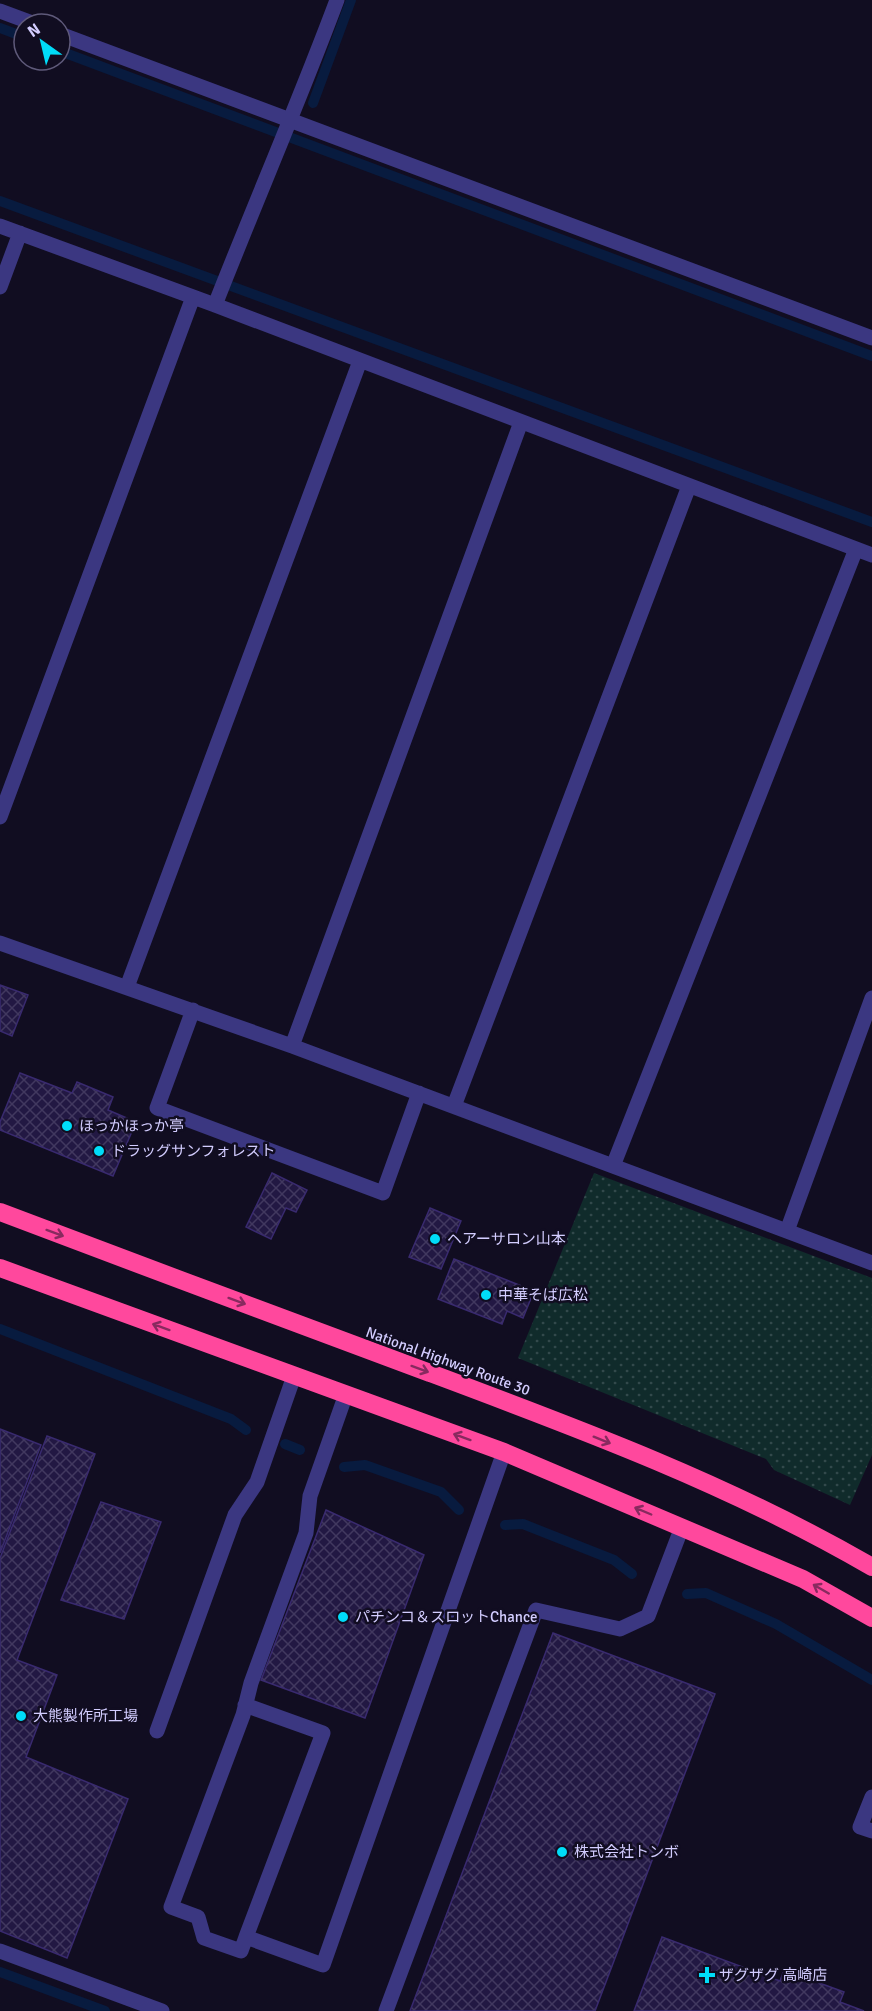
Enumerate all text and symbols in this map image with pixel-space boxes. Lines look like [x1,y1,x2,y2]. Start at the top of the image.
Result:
north arrow [12,12,72,72]
text: N [24,19,44,42]
place label: ほっかほっか亭 [79,1117,184,1135]
marker: ほっかほっか亭 [60,1119,74,1133]
place label: ドラッグサンフォレスト [111,1142,276,1160]
marker: ドラッグサンフォレスト [92,1144,106,1158]
one-way arrow [45,1228,64,1239]
place label: ヘアーサロン山本 [447,1230,566,1248]
marker: ヘアーサロン山本 [428,1232,442,1246]
place label: 中華そば広松 [498,1286,588,1304]
marker: 中華そば広松 [479,1288,493,1302]
one-way arrow [228,1297,246,1308]
one-way arrow [152,1320,171,1331]
street label: National Highway Route 30 [363,1323,533,1399]
one-way arrow [410,1365,429,1376]
one-way arrow [453,1431,472,1442]
one-way arrow [592,1435,611,1446]
one-way arrow [634,1505,652,1516]
one-way arrow [813,1583,830,1595]
place label: パチンコ＆スロットChance [355,1608,538,1626]
marker: パチンコ＆スロットChance [336,1610,350,1624]
place label: 大熊製作所工場 [33,1707,138,1725]
marker: 大熊製作所工場 [14,1709,28,1723]
place label: 株式会社トンボ [574,1843,679,1861]
marker: 株式会社トンボ [555,1845,569,1859]
place label: ザグザグ 高崎店 [719,1966,827,1984]
marker: ザグザグ 高崎店 [700,1968,714,1982]

